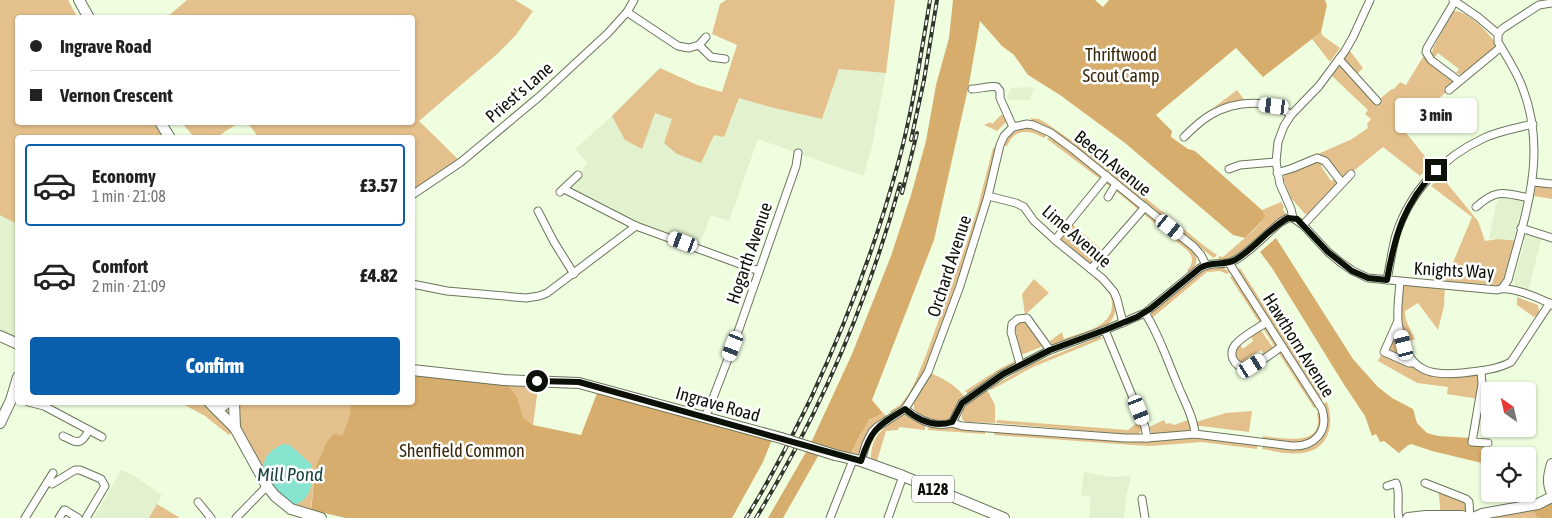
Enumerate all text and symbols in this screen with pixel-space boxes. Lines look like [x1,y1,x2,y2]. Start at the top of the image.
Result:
text: Ingrave Road [60,35,151,57]
park label: Thriftwood Scout Camp [1083,44,1160,86]
street label: Priest's Lane [481,57,557,127]
text: Vernon Crescent [60,84,173,106]
car [1258,97,1289,115]
callout: 3 min [1395,98,1477,132]
text: 3 min [1420,106,1452,124]
street label: Beech Avenue [1070,126,1156,200]
route end [1425,159,1447,181]
icon: car [32,163,77,208]
text: Economy [92,165,156,187]
text: £3.57 [360,174,398,196]
text: 1 min · 21:08 [92,187,166,205]
street label: Hogarth Avenue [722,199,776,307]
street label: Lime Avenue [1038,200,1116,272]
street label: Orchard Avenue [923,212,975,320]
car [1153,212,1186,242]
car [666,230,699,254]
icon: car [32,253,77,298]
text: Comfort [92,255,148,277]
street label: Knights Way [1413,257,1495,283]
text: £4.82 [360,264,398,286]
text: 2 min · 21:09 [92,277,166,295]
street label: Hawthorn Avenue [1259,289,1339,401]
car [720,329,745,363]
car [1393,329,1414,361]
button: Confirm [30,337,400,395]
car [1235,352,1268,380]
route start [526,370,548,392]
street label: Ingrave Road [673,382,763,426]
north arrow [1481,382,1536,438]
map controls [1481,382,1536,502]
car [1126,393,1151,427]
park label: Shenfield Common [399,440,525,461]
button: locate [1481,447,1536,502]
water label: Mill Pond [257,463,323,485]
road number: A128 [912,476,954,502]

